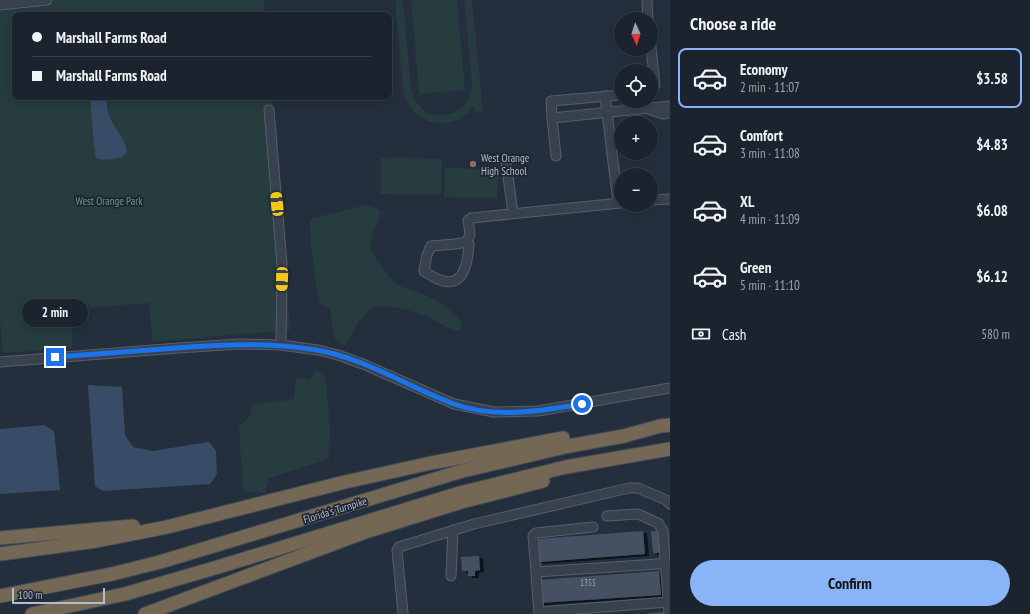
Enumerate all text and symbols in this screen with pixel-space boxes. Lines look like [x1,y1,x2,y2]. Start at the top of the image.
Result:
north arrow [614,12,658,56]
map controls [614,12,658,212]
text: Choose a ride [690,12,776,35]
text: Marshall Farms Road [56,28,167,47]
icon: car [692,60,728,96]
text: Economy [740,60,788,79]
button: locate [614,64,658,108]
text: Marshall Farms Road [56,66,167,85]
text: $3.58 [976,69,1008,88]
text: 2 min · 11:07 [740,79,800,96]
button: + [614,116,658,160]
icon: car [692,126,728,162]
text: Comfort [740,126,783,145]
text: $4.83 [976,135,1008,154]
text: 3 min · 11:08 [740,145,800,162]
place label: West Orange High School [481,151,530,178]
marker: West Orange High School [468,159,478,169]
button: − [614,168,658,212]
car [270,191,284,217]
icon: car [692,192,728,228]
text: XL [740,192,754,211]
park label: West Orange Park [76,194,143,208]
text: $6.08 [976,201,1008,220]
text: 4 min · 11:09 [740,211,800,228]
icon: car [692,258,728,294]
text: Green [740,258,772,277]
car [276,267,288,291]
text: $6.12 [976,267,1008,286]
text: 5 min · 11:10 [740,277,800,294]
callout: 2 min [22,299,88,327]
text: 2 min [42,304,68,321]
icon: cash [690,323,712,345]
text: Cash [722,325,746,344]
text: 580 m [981,326,1010,343]
route end [46,348,64,366]
route start [573,395,591,413]
street label: Florida's Turnpike [301,494,369,526]
button: Confirm [690,560,1010,606]
house number: 1355 [580,577,596,588]
scale bar [12,586,105,605]
text: 100 m [18,588,42,602]

